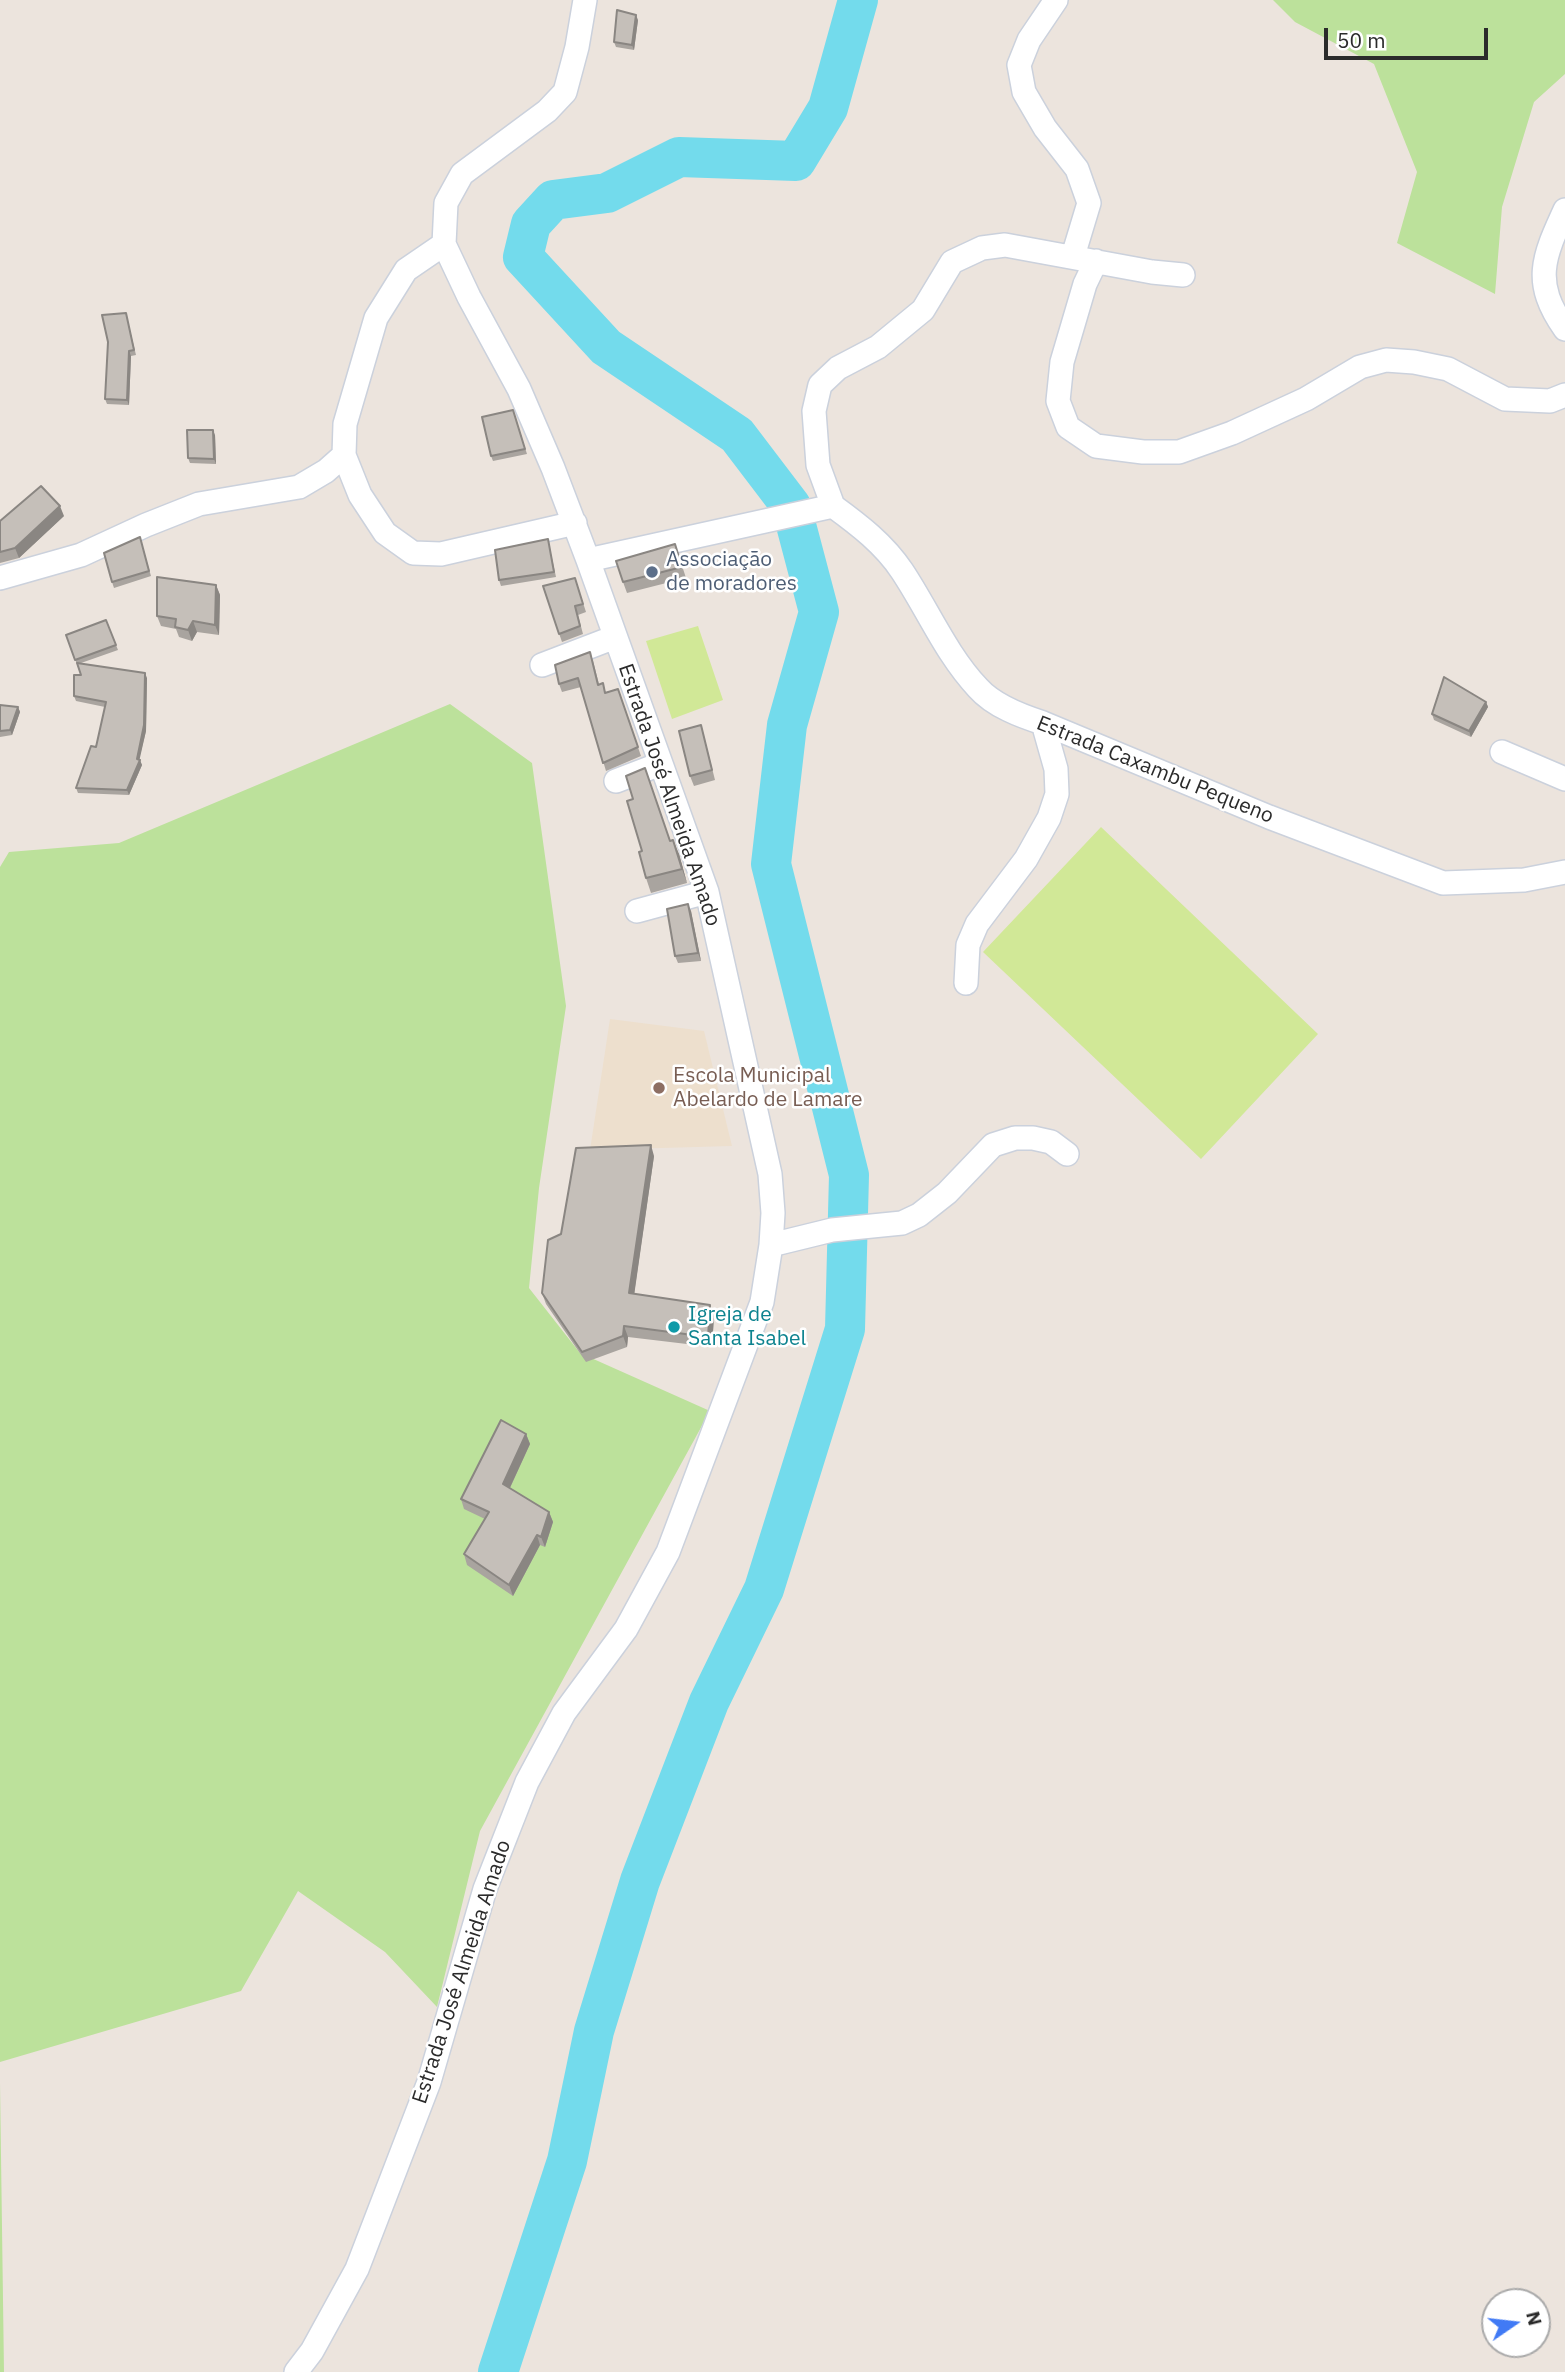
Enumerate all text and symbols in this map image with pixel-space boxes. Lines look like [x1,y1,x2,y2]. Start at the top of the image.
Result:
scale bar [1327,14,1492,58]
text: 50 m [1337,26,1386,54]
place label: Associação de moradores [666,547,797,597]
marker: Associação de moradores [644,564,660,580]
street label: Estrada José Almeida Amado [612,661,726,929]
street label: Estrada Caxambu Pequeno [1033,711,1277,829]
place label: Escola Municipal Abelardo de Lamare [673,1063,863,1113]
marker: Escola Municipal Abelardo de Lamare [651,1080,667,1096]
place label: Igreja de Santa Isabel [688,1302,806,1352]
marker: Igreja de Santa Isabel [666,1319,682,1335]
street label: Estrada José Almeida Amado [407,1837,517,2107]
north arrow [1481,2288,1551,2358]
text: N [1521,2309,1548,2328]

